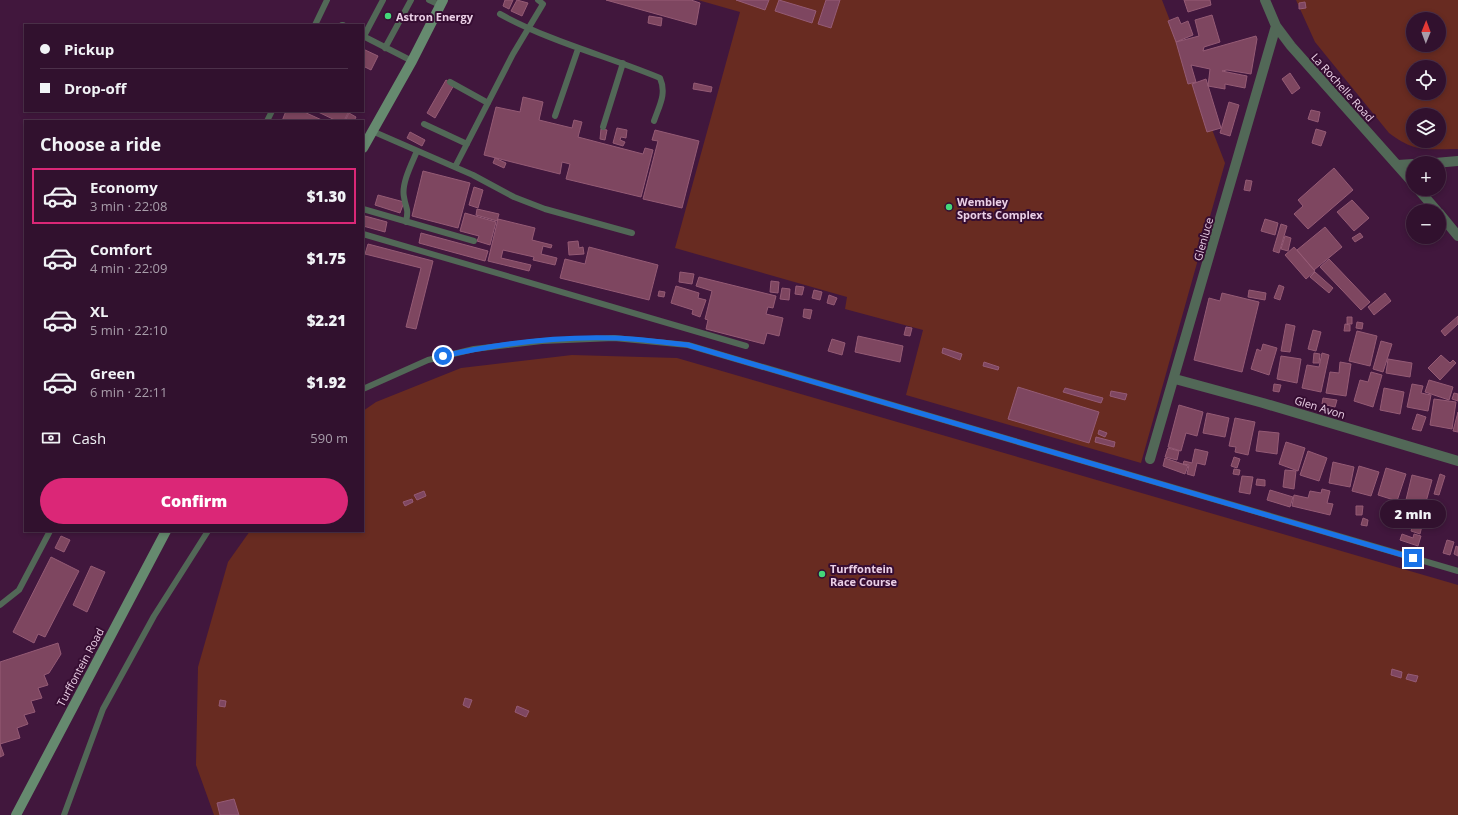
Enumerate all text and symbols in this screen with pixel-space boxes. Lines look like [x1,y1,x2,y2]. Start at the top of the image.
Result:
place label: Astron Energy [396,9,474,24]
marker: Astron Energy [383,11,393,21]
north arrow [1406,12,1446,52]
map controls [1406,12,1446,244]
text: Pickup [64,39,114,59]
street label: La Rochelle Road [1308,50,1378,124]
button: locate [1406,60,1446,100]
text: Drop-off [64,78,126,98]
button: layers [1406,108,1446,148]
text: Choose a ride [40,132,161,156]
button: + [1406,156,1446,196]
text: Economy [90,177,158,197]
icon: car [42,178,78,214]
text: $1.30 [307,186,346,206]
place label: Wembley Sports Complex [957,194,1043,222]
text: 3 min · 22:08 [90,197,167,215]
marker: Wembley Sports Complex [944,202,954,212]
button: − [1406,204,1446,244]
street label: Glenluce [1190,215,1216,263]
text: Comfort [90,239,152,259]
icon: car [42,240,78,276]
text: $1.75 [307,248,346,268]
text: 4 min · 22:09 [90,259,167,277]
text: XL [90,301,108,321]
icon: car [42,302,78,338]
text: $2.21 [307,310,346,330]
text: 5 min · 22:10 [90,321,167,339]
route start [434,347,452,365]
text: Green [90,363,135,383]
icon: car [42,364,78,400]
text: $1.92 [307,372,346,392]
text: 6 min · 22:11 [90,383,167,401]
street label: Glen Avon [1293,392,1347,422]
icon: cash [40,427,62,449]
text: Cash [72,428,106,448]
text: 590 m [310,429,348,447]
button: Confirm [40,478,348,524]
callout: 2 min [1380,500,1446,528]
text: 2 min [1395,505,1431,523]
route end [1404,549,1422,567]
place label: Turffontein Race Course [830,561,897,589]
marker: Turffontein Race Course [817,569,827,579]
street label: Turffontein Road [53,625,107,709]

